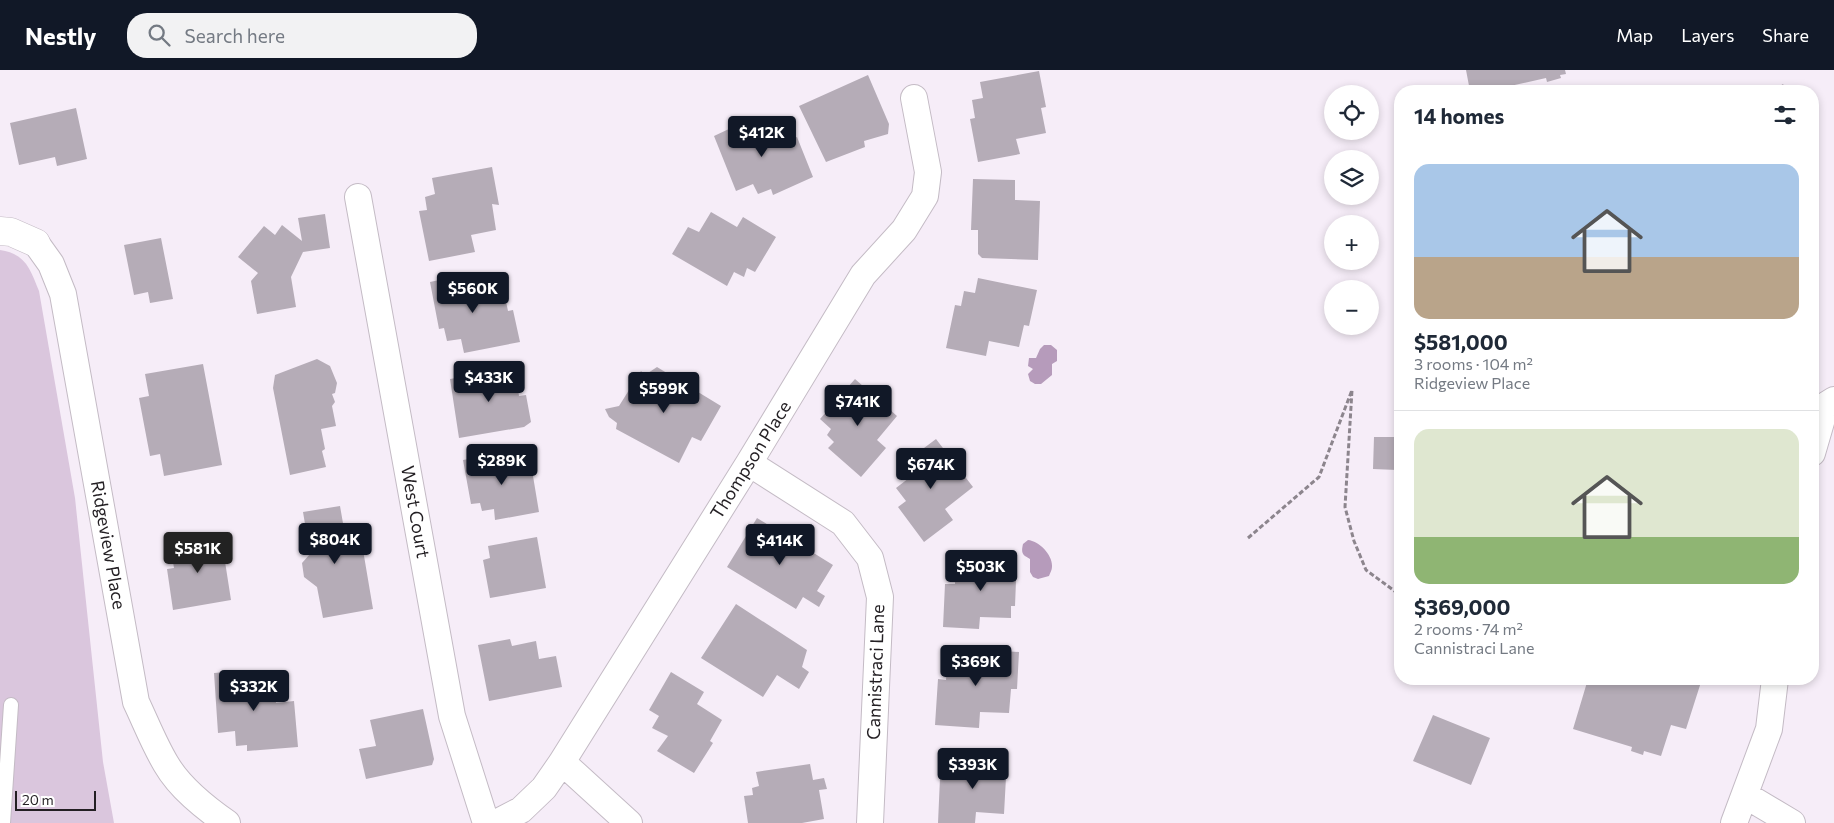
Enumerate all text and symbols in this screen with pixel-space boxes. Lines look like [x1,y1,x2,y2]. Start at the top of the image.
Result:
search box [127,13,477,58]
text: Nestly [25,21,97,50]
icon: search [145,21,173,49]
text: Search here [185,24,285,47]
text: Map [1616,24,1653,46]
text: Layers [1681,24,1734,46]
text: Share [1762,24,1809,46]
map controls [1324,85,1379,335]
button: locate [1324,85,1379,140]
icon: filters [1771,101,1799,129]
text: 14 homes [1414,103,1504,128]
pin: $412K [727,116,797,158]
text: $412K [739,122,785,141]
button: layers [1324,150,1379,205]
icon: home [1562,196,1652,286]
button: + [1324,215,1379,270]
pin: $560K [438,272,508,314]
text: $560K [448,278,498,297]
button: − [1324,280,1379,335]
text: $581,000 [1414,329,1508,354]
text: 3 rooms · 104 m² [1414,354,1533,373]
pin: $433K [454,360,524,403]
text: $433K [465,367,513,386]
pin: $599K [629,372,699,414]
text: Ridgeview Place [1414,373,1530,392]
text: $599K [639,378,689,397]
pin: $741K [823,384,893,427]
text: $741K [836,391,880,410]
street label: Thompson Place [705,396,795,523]
pin: $289K [467,444,537,486]
pin: $674K [896,448,966,490]
text: $289K [477,450,527,469]
text: $674K [907,454,955,473]
icon: home [1562,462,1652,552]
street label: West Court [397,464,435,560]
street label: Ridgeview Place [87,479,131,611]
pin: $804K [300,522,370,565]
pin: $414K [745,524,815,566]
text: $804K [310,529,360,548]
text: $414K [757,530,803,549]
pin: $581K [163,532,233,574]
text: $581K [175,538,221,557]
pin: $503K [946,550,1016,592]
text: $503K [956,556,1006,575]
text: $369,000 [1414,594,1510,619]
street label: Cannistraci Lane [862,604,888,740]
text: 2 rooms · 74 m² [1414,619,1523,638]
text: Cannistraci Lane [1414,638,1534,657]
pin: $369K [941,644,1011,687]
text: $369K [951,651,1001,670]
pin: $332K [219,670,289,712]
text: $332K [230,676,278,695]
pin: $393K [938,748,1008,790]
text: $393K [949,754,997,773]
scale bar [15,788,96,811]
text: 20 m [22,791,54,808]

